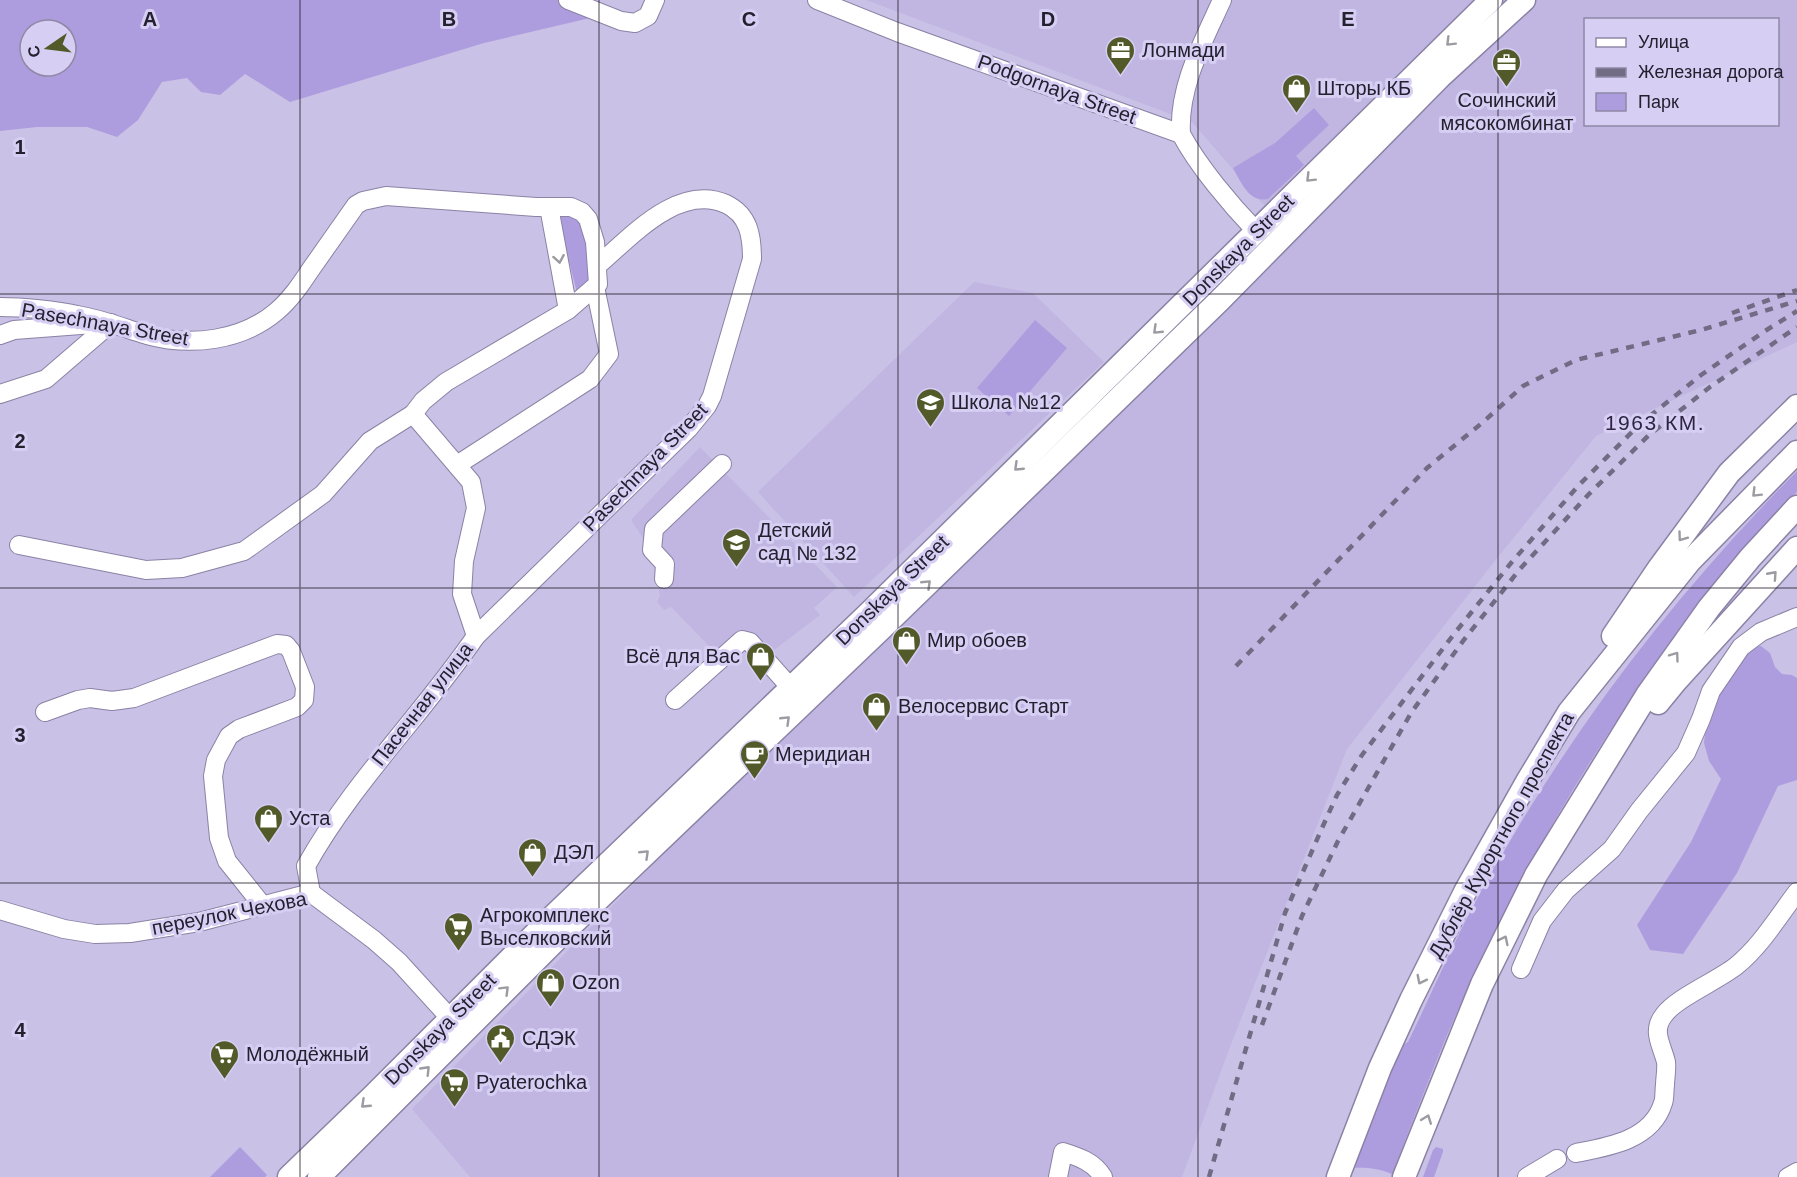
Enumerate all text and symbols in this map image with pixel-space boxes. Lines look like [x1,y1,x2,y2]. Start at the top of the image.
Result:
text: A [143,8,157,30]
text: B [442,8,456,30]
text: C [742,8,756,30]
text: D [1041,8,1055,30]
text: E [1341,8,1355,30]
north arrow [18,18,78,78]
legend [1584,18,1779,126]
text: Улица [1638,32,1690,52]
office icon: Лонмади [1105,34,1137,76]
one-way arrow [1446,35,1457,45]
place label: Лонмади [1142,39,1225,61]
text: С [24,43,44,59]
office icon: Сочинский мясокомбинат [1491,46,1523,88]
street label: Podgornaya Street [975,50,1140,128]
text: Железная дорога [1638,62,1785,82]
shop icon: Шторы КБ [1280,72,1312,114]
place label: Шторы КБ [1317,77,1411,99]
place label: Сочинский мясокомбинат [1440,89,1574,134]
text: Парк [1638,92,1679,112]
text: 1 [14,136,26,158]
one-way arrow [1307,170,1318,181]
street label: Donskaya Street [1178,190,1298,310]
one-way arrow [552,253,565,263]
street label: Pasechnaya Street [20,298,191,350]
one-way arrow [1154,323,1164,334]
school or university icon: Школа №12 [914,386,946,428]
place label: Школа №12 [951,391,1061,413]
street label: Pasechnaya Street [578,398,712,535]
district label: 1963 КМ. [1605,411,1705,434]
text: 2 [14,430,26,452]
one-way arrow [1015,459,1026,470]
one-way arrow [1752,486,1763,497]
place label: Детский сад № 132 [758,519,857,564]
school or university icon: Детский сад № 132 [721,526,753,568]
street label: Donskaya Street [831,530,953,649]
one-way arrow [1678,530,1689,541]
one-way arrow [1766,571,1777,582]
one-way arrow [919,581,930,592]
shop icon: Мир обоев [890,624,922,666]
place label: Мир обоев [927,629,1027,651]
street label: Пасечная улица [367,637,477,770]
shop icon: Всё для Вас [745,640,777,682]
place label: Всё для Вас [626,645,740,667]
one-way arrow [1667,652,1678,663]
shop icon: Велосервис Старт [861,690,893,732]
place label: Велосервис Старт [898,695,1069,717]
street label: Дублёр Курортного проспекта [1424,708,1578,962]
one-way arrow [779,716,790,727]
text: 3 [14,724,26,746]
cafe icon: Меридиан [738,738,770,780]
place label: Меридиан [775,743,870,765]
shop icon: Уста [252,802,284,844]
place label: Уста [289,807,331,829]
shop icon: ДЭЛ [517,836,549,878]
place label: ДЭЛ [554,841,594,863]
one-way arrow [638,851,649,862]
street label: переулок Чехова [150,887,309,939]
place label: Агрокомплекс Выселковский [480,904,611,949]
supermarket icon: Агрокомплекс Выселковский [443,910,475,952]
one-way arrow [1496,935,1508,946]
shop icon: Ozon [535,966,567,1008]
street label: Donskaya Street [380,969,500,1089]
place label: Ozon [572,971,620,993]
one-way arrow [1417,973,1428,984]
one-way arrow [498,987,509,998]
text: 4 [14,1019,26,1041]
public building icon: СДЭК [485,1022,517,1064]
place label: СДЭК [522,1027,576,1049]
supermarket icon: Молодёжный [209,1038,241,1080]
place label: Молодёжный [246,1043,369,1065]
one-way arrow [418,1066,429,1077]
supermarket icon: Pyaterochka [439,1066,471,1108]
place label: Pyaterochka [476,1071,588,1093]
one-way arrow [361,1097,372,1108]
one-way arrow [1420,1114,1432,1125]

